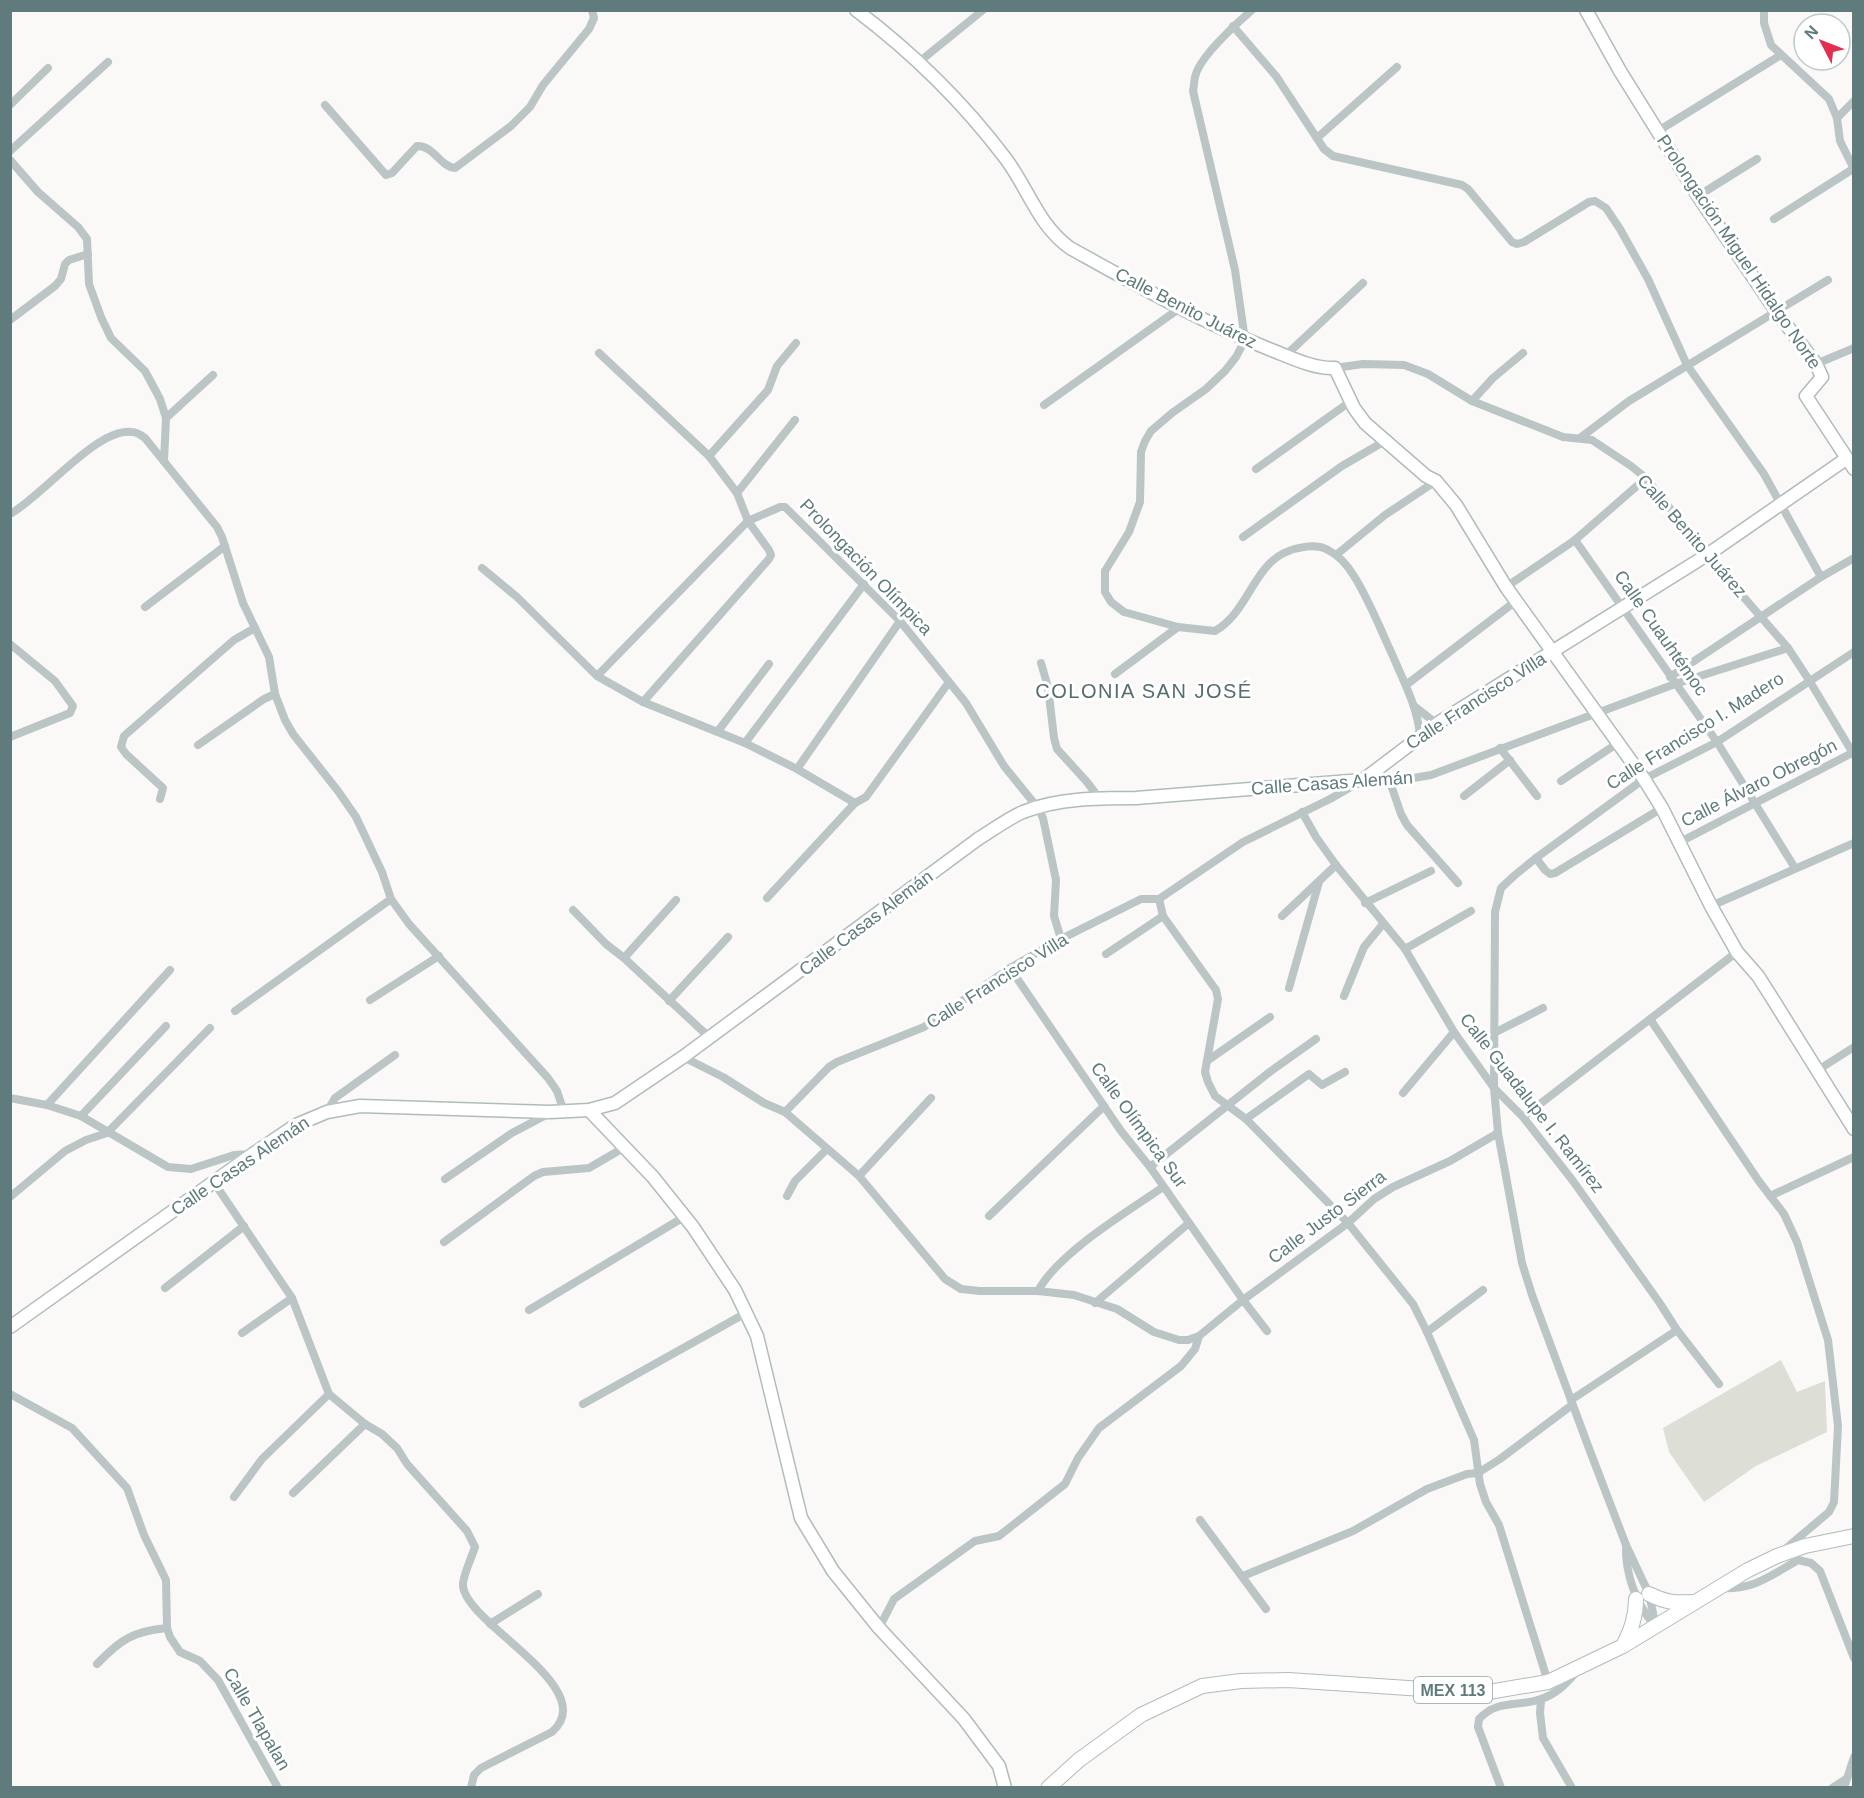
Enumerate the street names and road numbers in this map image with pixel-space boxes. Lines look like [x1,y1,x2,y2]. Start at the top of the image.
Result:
street label: Prolongación Miguel Hidalgo Norte [1653,131,1825,373]
street label: Calle Benito Juárez [1112,264,1260,352]
street label: Calle Benito Juárez [1633,471,1751,601]
street label: Prolongación Olímpica [796,495,937,640]
street label: Calle Cuauhtémoc [1610,567,1712,699]
street label: Calle Francisco Villa [1402,648,1551,754]
street label: Calle Francisco I. Madero [1603,668,1787,794]
street label: Calle Álvaro Obregón [1678,735,1840,831]
street label: Calle Casas Alemán [1250,767,1414,799]
street label: Calle Casas Alemán [795,866,937,980]
street label: Calle Francisco Villa [923,929,1072,1033]
street label: Calle Guadalupe I. Ramírez [1456,1009,1608,1197]
street label: Calle Olímpica Sur [1087,1058,1191,1192]
street label: Calle Casas Alemán [167,1112,313,1220]
street label: Calle Justo Sierra [1264,1166,1391,1268]
street label: Calle Tlapalan [220,1664,294,1774]
road number: MEX 113 [1414,1677,1492,1703]

